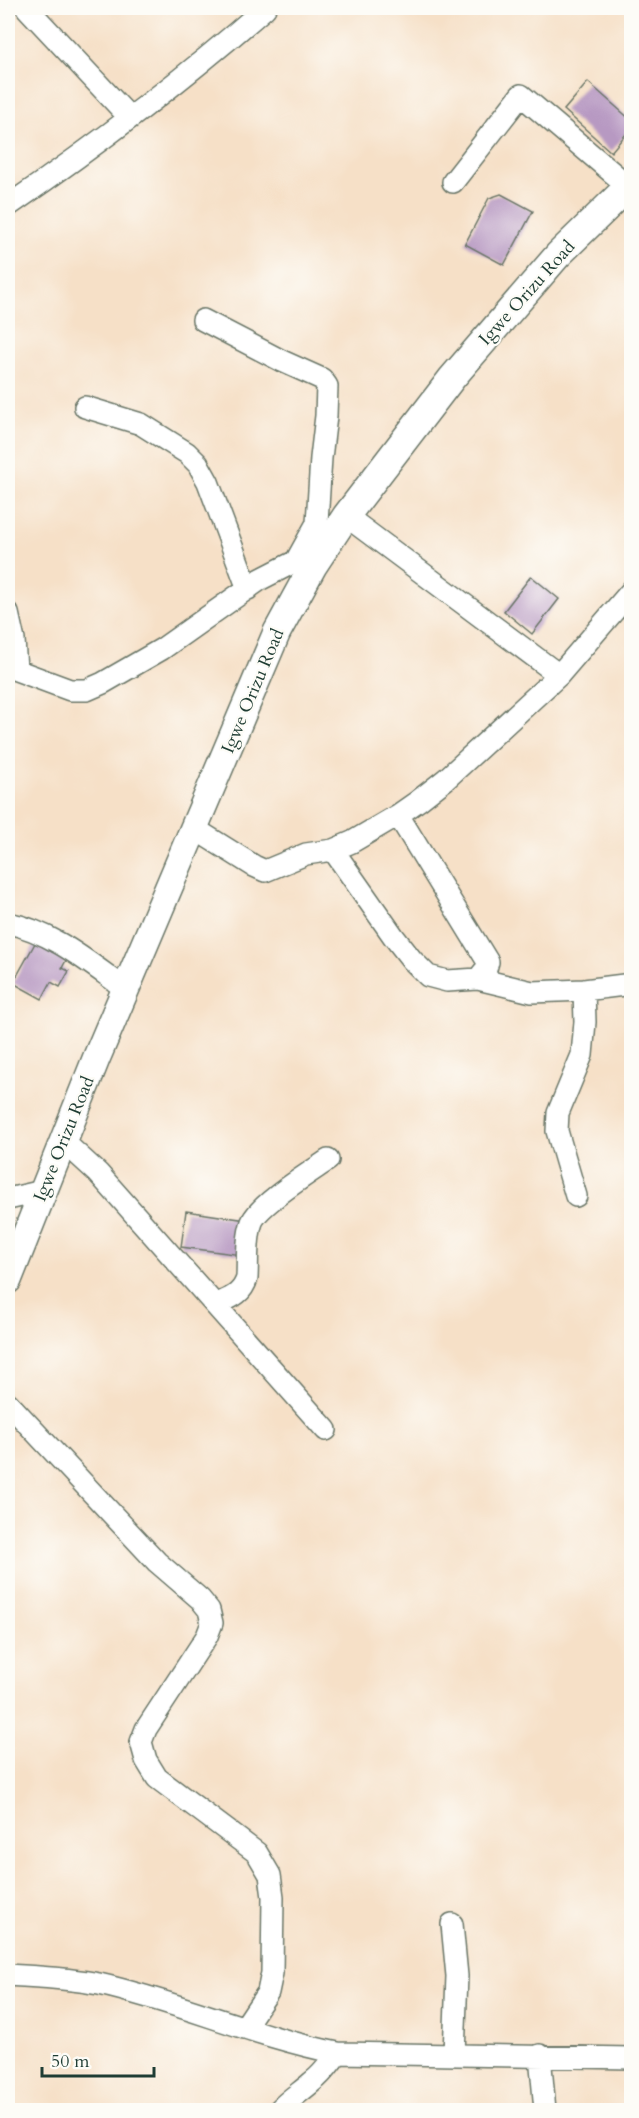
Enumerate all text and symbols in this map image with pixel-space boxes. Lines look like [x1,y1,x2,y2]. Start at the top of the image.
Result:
street label: Igwe Orizu Road [473,235,581,351]
street label: Igwe Orizu Road [215,624,291,757]
street label: Igwe Orizu Road [27,1072,101,1205]
scale bar [42,2040,154,2078]
text: 50 m [51,2049,90,2074]

